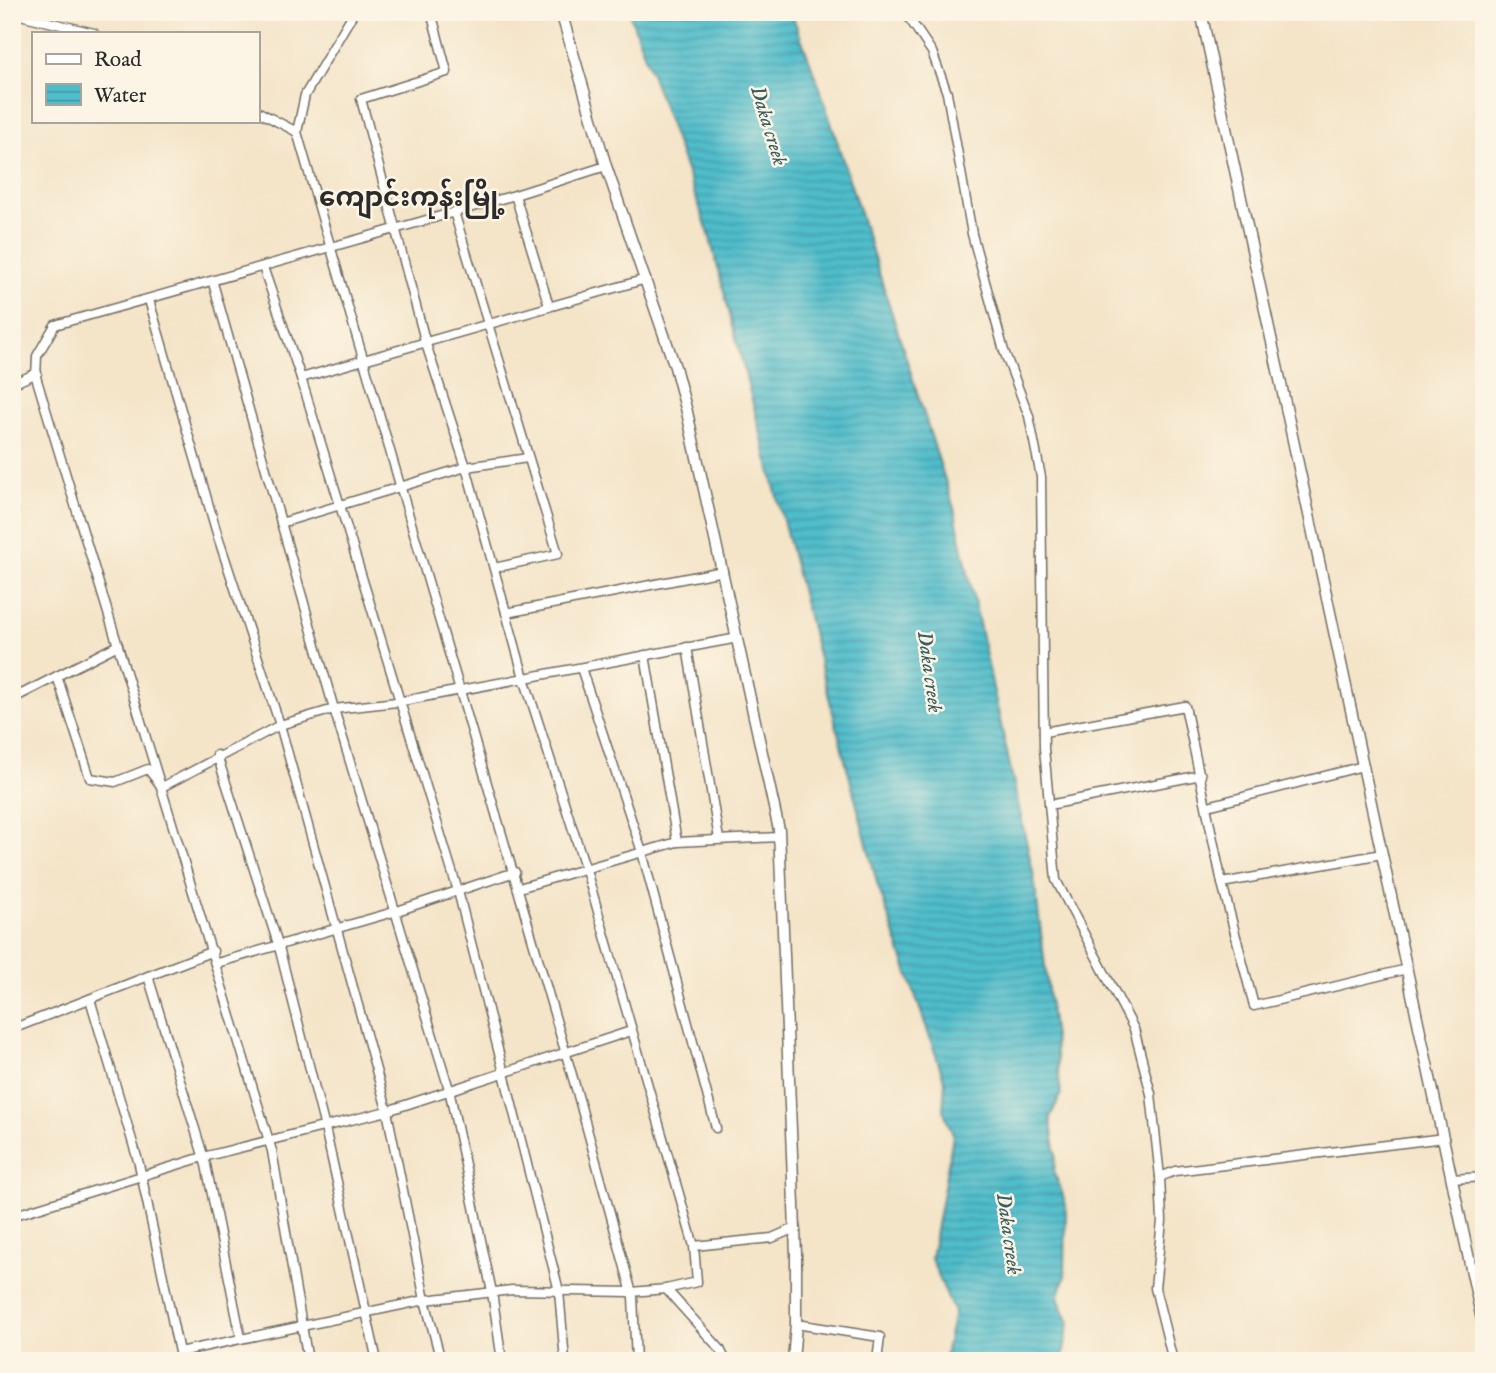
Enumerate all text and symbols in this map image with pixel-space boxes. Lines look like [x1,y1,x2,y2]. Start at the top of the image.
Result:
legend [32,32,259,122]
text: Road [94,47,142,74]
text: Water [94,83,147,110]
water label: Daka creek [743,83,793,170]
district label: ကျောင်းကုန်းမြို့ [319,178,505,219]
water label: Daka creek [910,629,948,715]
water label: Daka creek [989,1191,1027,1277]

